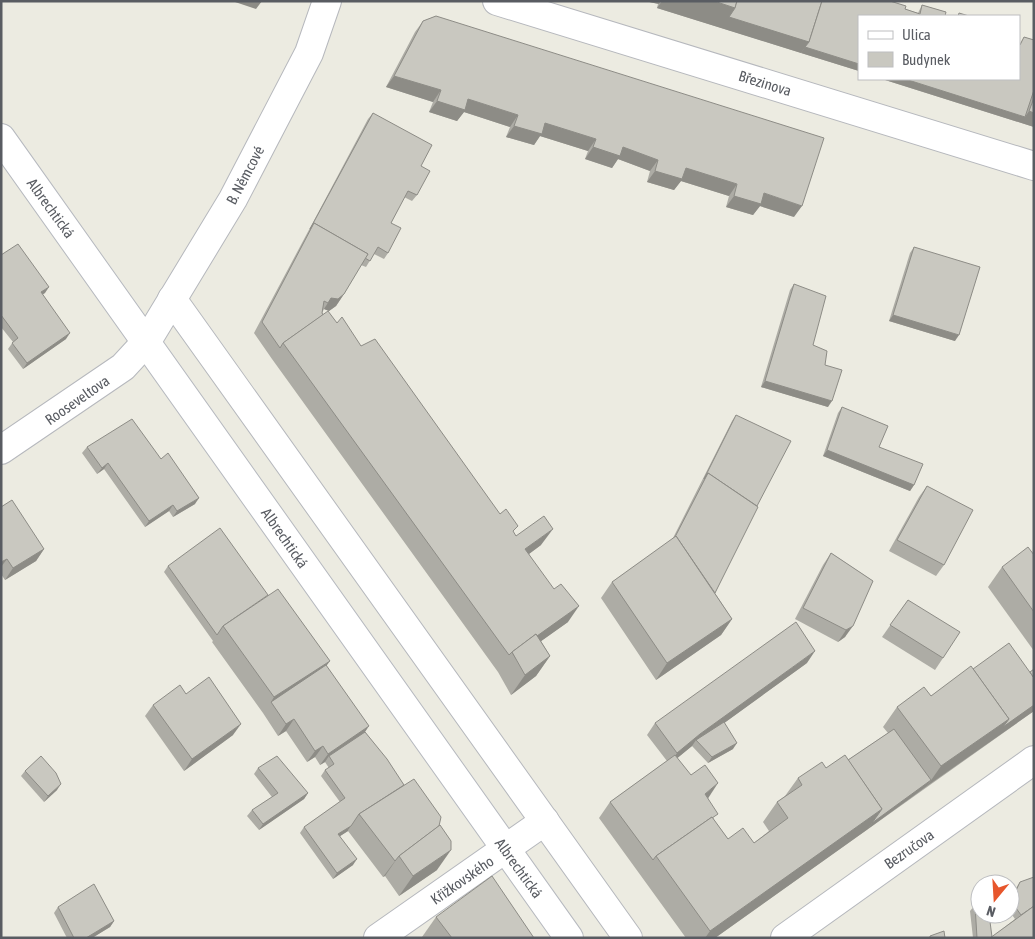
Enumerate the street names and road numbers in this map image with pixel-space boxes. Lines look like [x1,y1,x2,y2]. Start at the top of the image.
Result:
street label: Březinova [737,67,794,99]
street label: B. Němcové [223,143,268,207]
street label: Albrechtická [24,175,78,241]
street label: Rooseveltova [42,372,112,428]
street label: Albrechtická [258,505,312,571]
street label: Bezručova [881,826,937,872]
street label: Albrechtická [492,835,546,901]
street label: Křižkovského [427,852,497,908]

